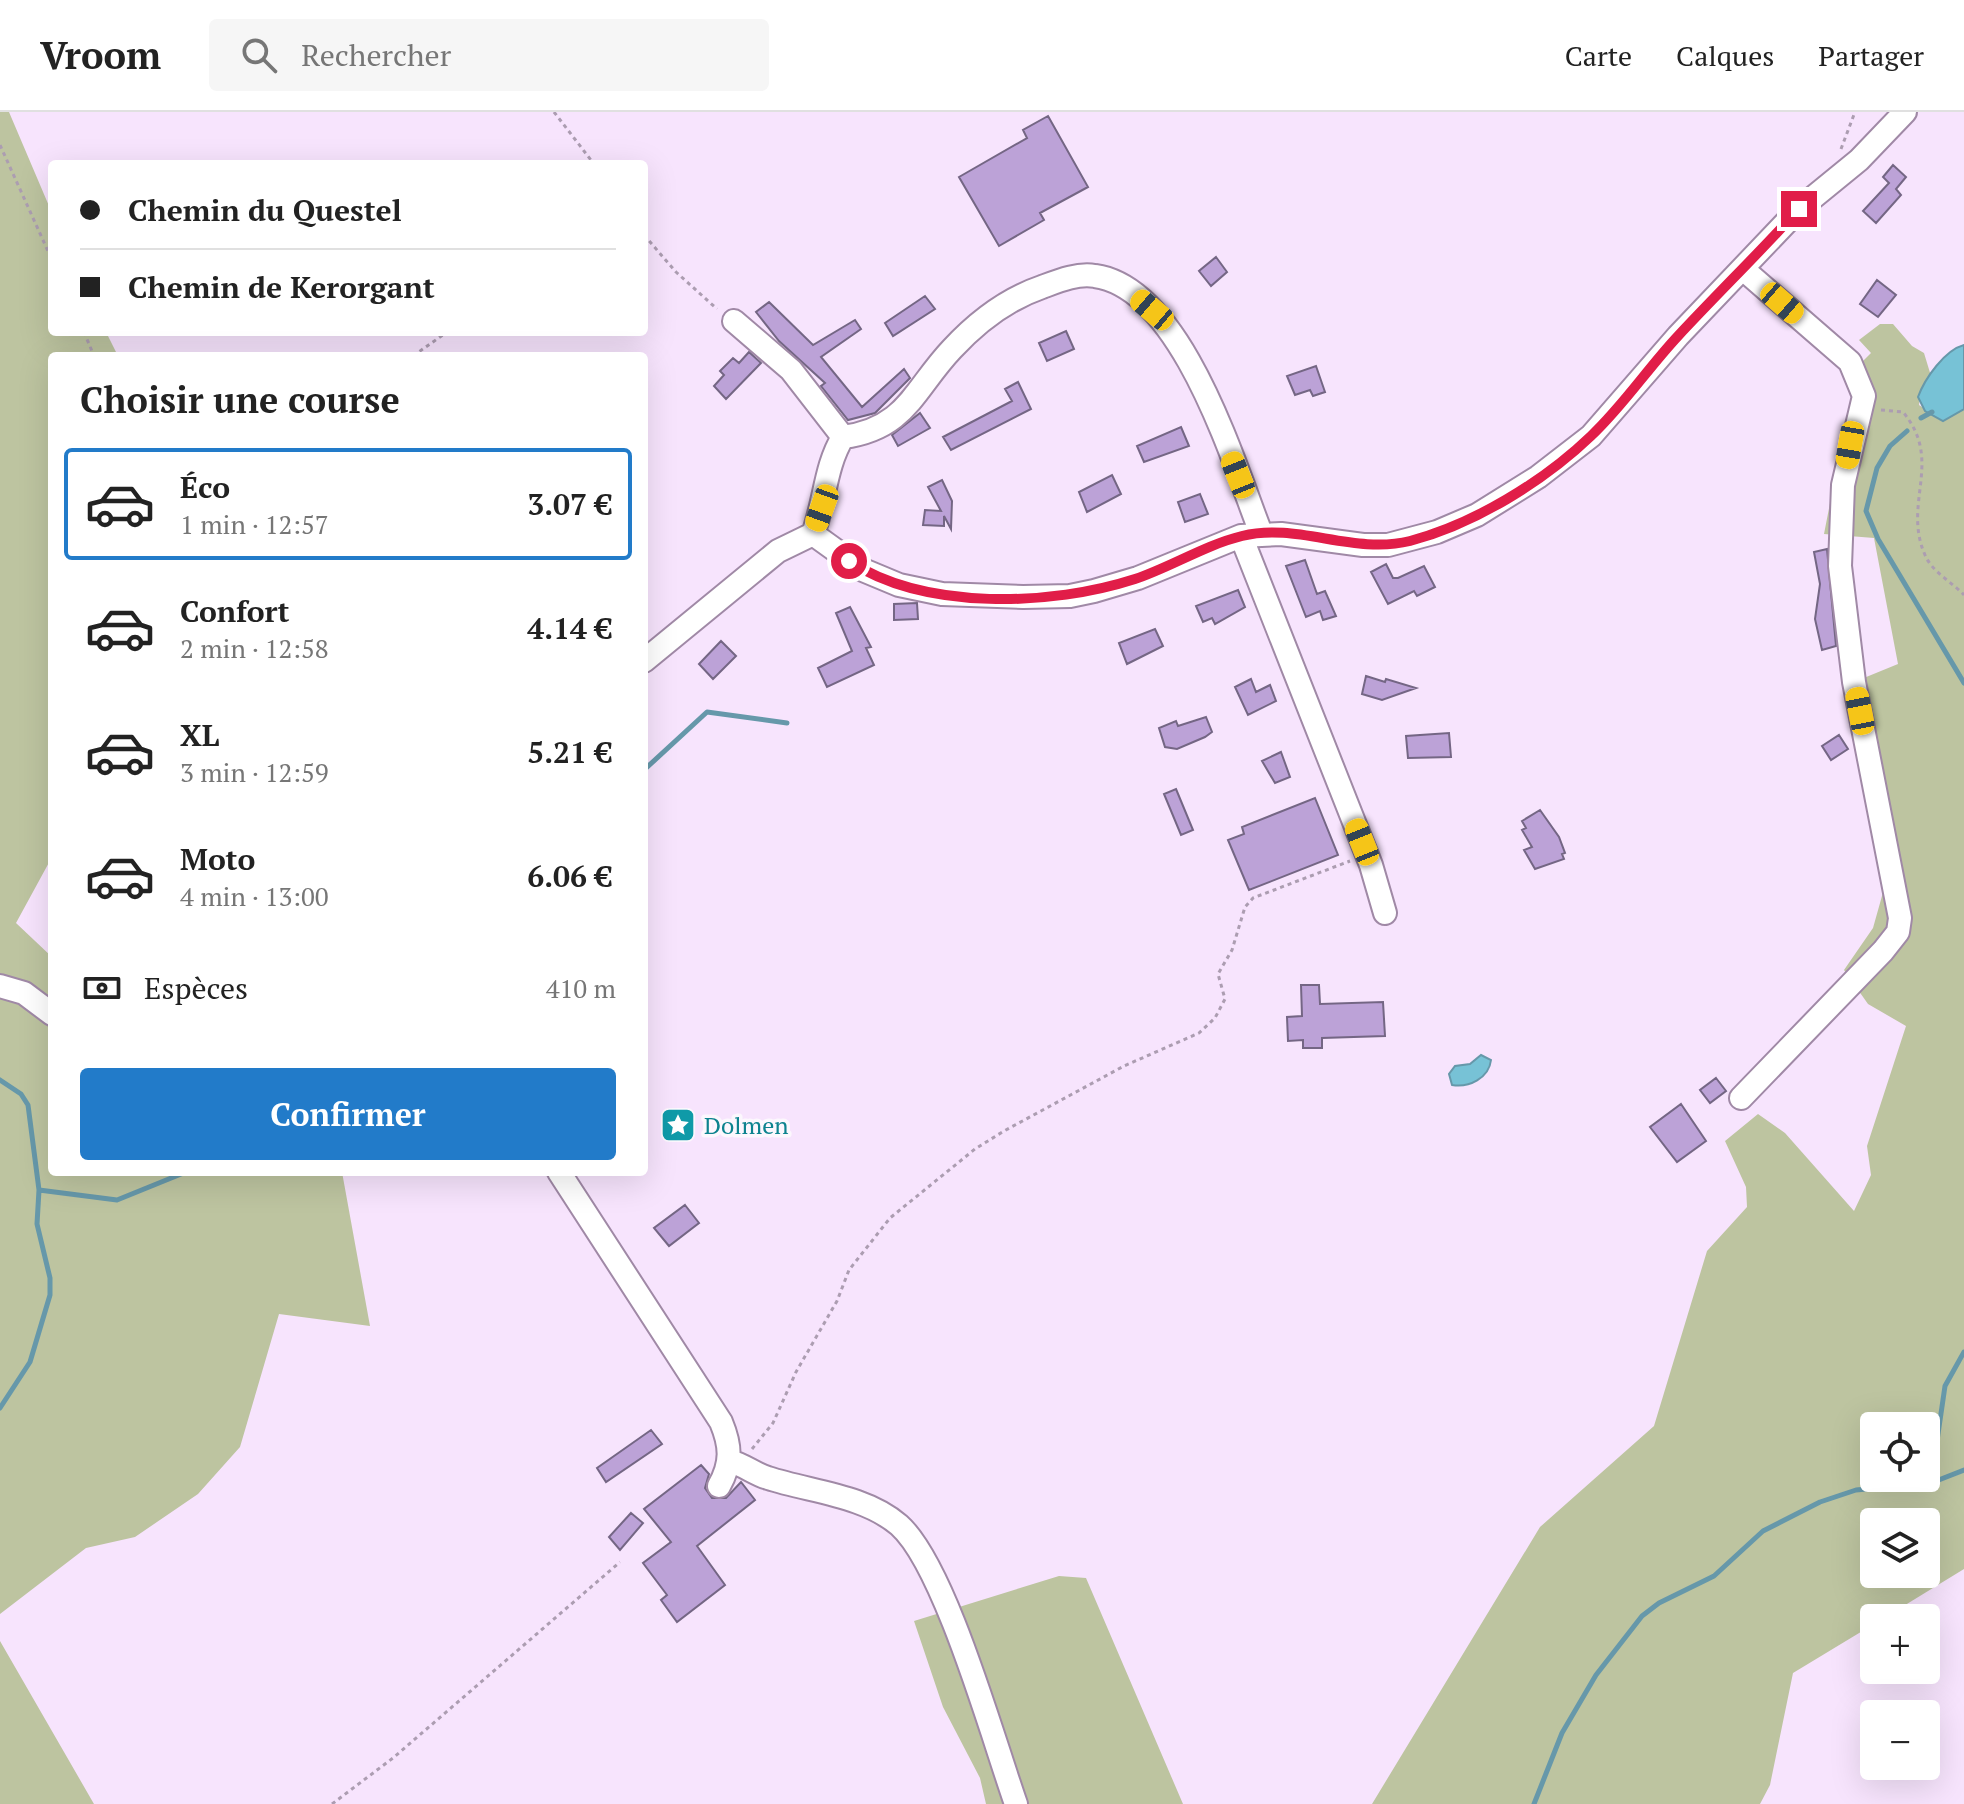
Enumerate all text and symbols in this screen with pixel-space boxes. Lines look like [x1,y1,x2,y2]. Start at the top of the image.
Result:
search box [209,19,769,91]
text: Vroom [40,30,161,80]
icon: search [237,33,281,77]
text: Rechercher [301,35,451,75]
text: Carte [1565,37,1632,74]
text: Calques [1676,37,1774,74]
text: Partager [1818,37,1924,74]
text: Chemin du Questel [128,190,402,230]
route end [1781,191,1817,227]
text: Chemin de Kerorgant [128,267,435,307]
car [1756,278,1808,328]
car [1126,285,1178,335]
text: Choisir une course [80,376,400,423]
car [1834,419,1866,471]
car [1218,448,1258,502]
text: Éco [180,467,230,507]
icon: car [84,468,156,540]
car [803,481,841,535]
text: 3.07 € [527,484,612,524]
text: 1 min · 12:57 [180,507,329,541]
route start [831,543,867,579]
text: Confort [180,591,290,631]
icon: car [84,592,156,664]
text: 4.14 € [527,608,612,648]
text: 2 min · 12:58 [180,631,329,665]
car [1844,685,1876,737]
text: XL [180,715,219,755]
icon: car [84,716,156,788]
text: 5.21 € [527,732,612,772]
text: 3 min · 12:59 [180,755,329,789]
car [1342,815,1382,869]
text: Moto [180,839,255,879]
icon: car [84,840,156,912]
text: 6.06 € [527,856,612,896]
text: 4 min · 13:00 [180,879,329,913]
icon: cash [80,966,124,1010]
text: Espèces [144,968,248,1008]
text: 410 m [546,971,616,1005]
button: Confirmer [80,1068,616,1160]
place icon: Dolmen [659,1106,697,1144]
place label: Dolmen [704,1109,789,1141]
map controls [1860,1412,1940,1780]
button: locate [1860,1412,1940,1492]
button: layers [1860,1508,1940,1588]
button: + [1860,1604,1940,1684]
button: − [1860,1700,1940,1780]

